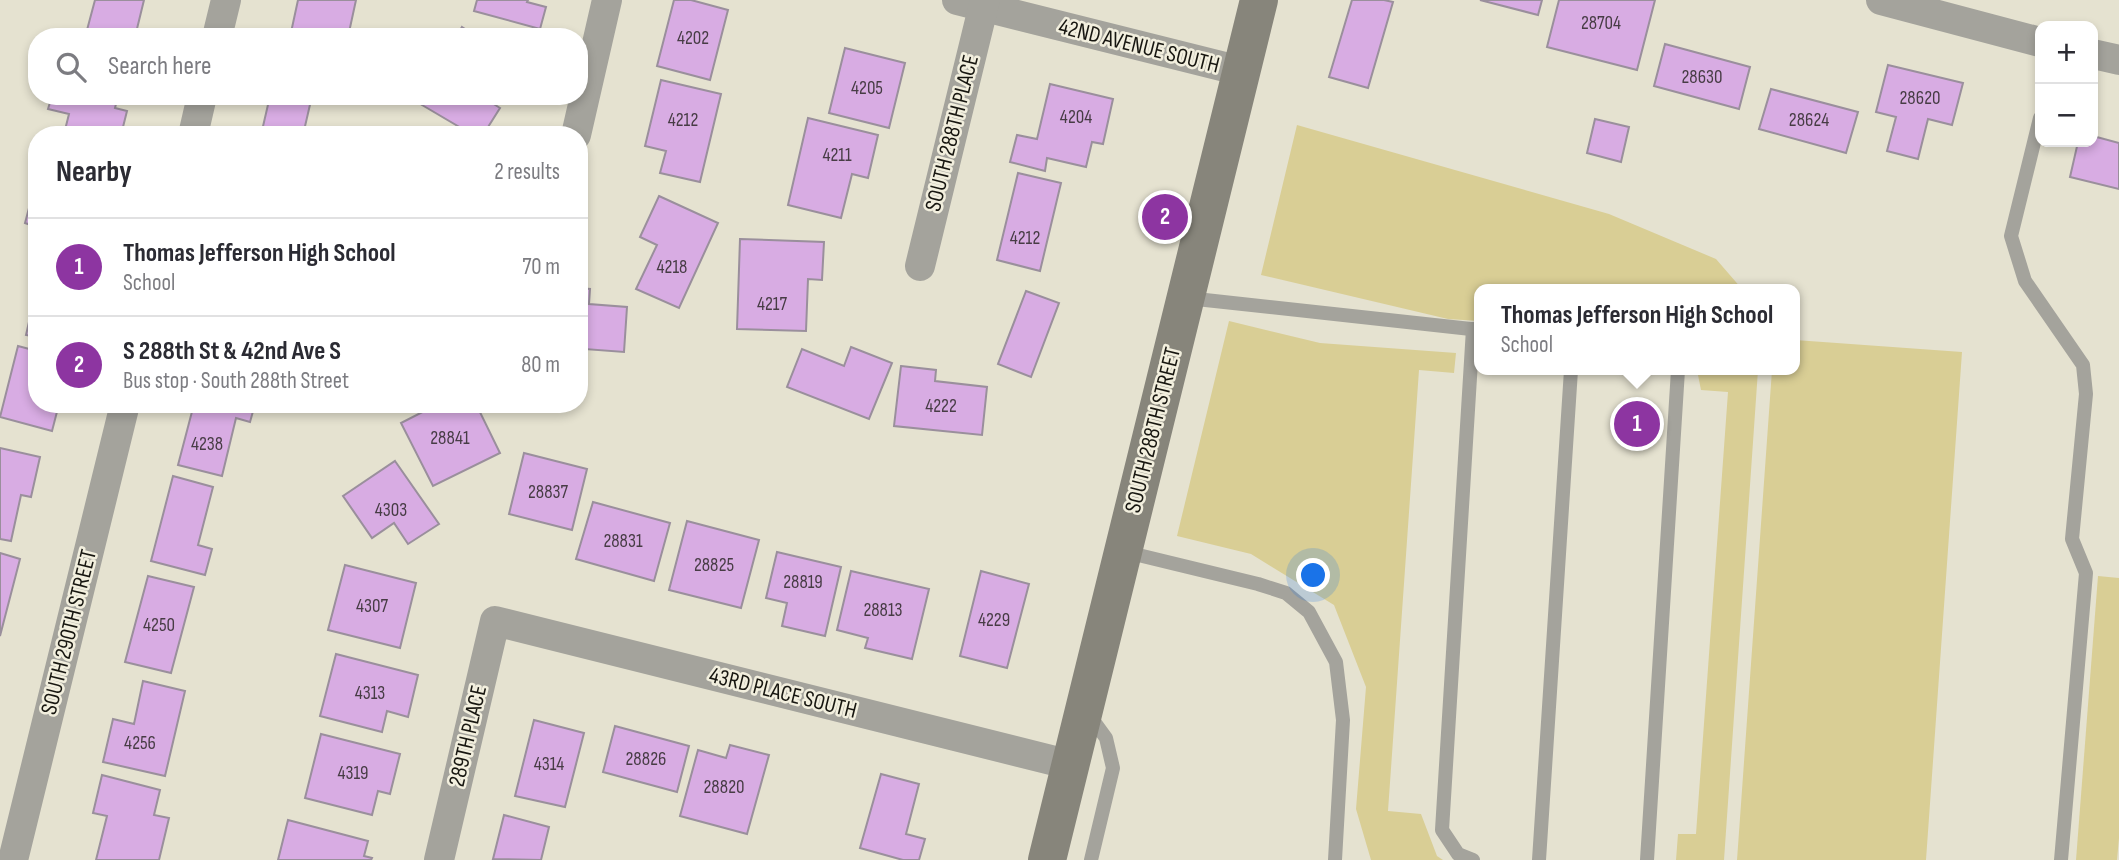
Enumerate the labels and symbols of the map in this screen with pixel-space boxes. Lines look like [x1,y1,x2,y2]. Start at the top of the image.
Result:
street label: 42ND AVENUE SOUTH [1056,12,1222,80]
house number: 28704 [1581,12,1621,35]
house number: 4202 [677,27,709,50]
street label: SOUTH 288TH PLACE [919,52,985,214]
house number: 28630 [1682,66,1722,89]
house number: 4205 [851,77,883,100]
house number: 28620 [1900,87,1940,110]
house number: 4204 [1060,106,1092,129]
house number: 4212 [668,109,698,132]
house number: 28624 [1789,109,1829,132]
house number: 4211 [822,144,852,167]
pin: 2 [1142,191,1188,243]
house number: 4212 [1010,227,1040,250]
house number: 4218 [657,256,687,279]
house number: 4217 [757,293,787,316]
street label: SOUTH 288TH STREET [1119,344,1187,516]
house number: 4222 [925,395,957,418]
pin: 1 [1614,398,1660,450]
house number: 28841 [430,427,470,450]
house number: 4238 [191,433,223,456]
house number: 28837 [528,481,568,504]
house number: 4303 [375,499,407,522]
house number: 28831 [603,530,643,553]
street label: SOUTH 290TH STREET [35,547,103,717]
house number: 28825 [694,554,734,577]
your location [1296,558,1330,592]
house number: 28819 [783,571,823,594]
house number: 4307 [356,595,388,618]
house number: 28813 [863,599,903,622]
house number: 4229 [978,609,1010,632]
house number: 4250 [143,614,175,637]
street label: 43RD PLACE SOUTH [706,661,860,725]
house number: 4313 [355,682,385,705]
street label: 289TH PLACE [443,683,493,789]
house number: 4256 [124,732,156,755]
house number: 28826 [626,748,666,771]
house number: 4314 [534,753,564,776]
house number: 4319 [337,762,369,785]
house number: 28820 [703,776,745,799]

